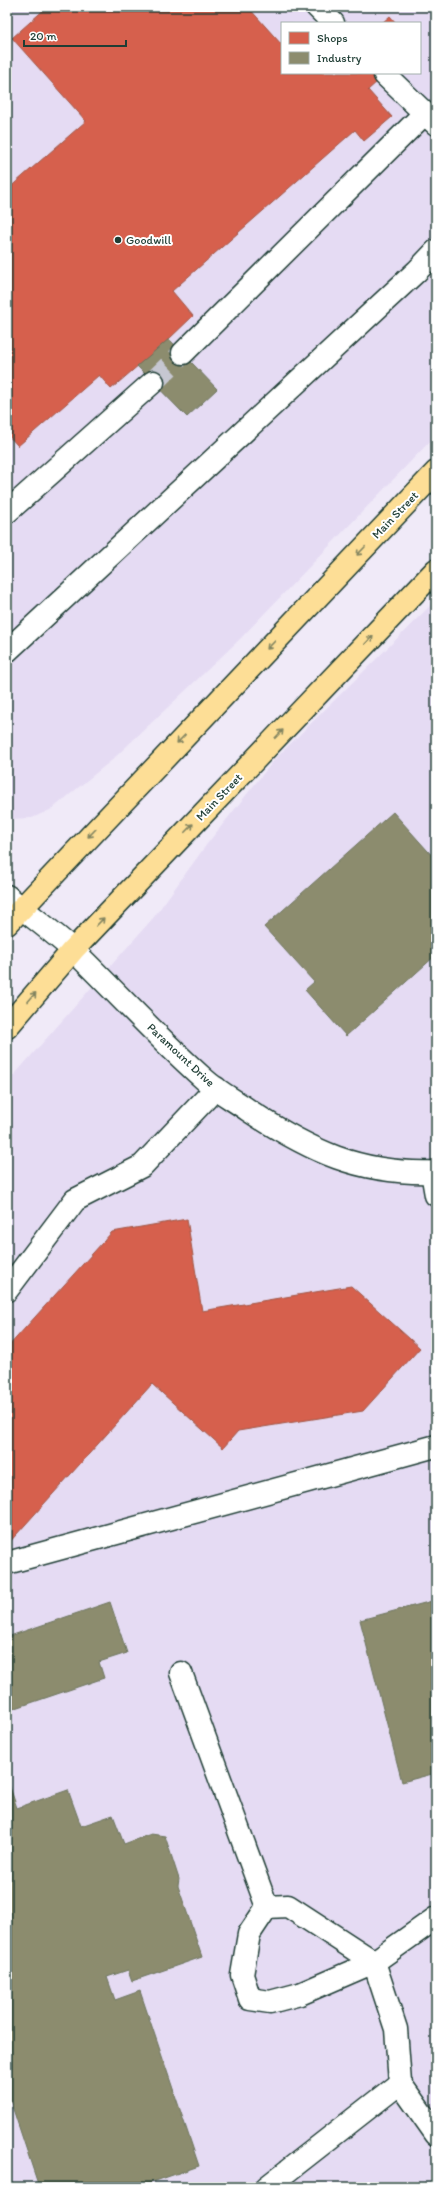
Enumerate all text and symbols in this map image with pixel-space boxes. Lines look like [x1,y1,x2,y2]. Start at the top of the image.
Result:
scale bar [24,22,126,48]
legend [281,22,421,74]
text: 20 m [30,29,57,43]
text: Shops [317,31,348,45]
text: Industry [317,51,362,65]
place label: Goodwill [126,233,172,247]
marker: Goodwill [113,235,123,245]
street label: Main Street [369,488,421,542]
one-way arrow [356,546,366,556]
one-way arrow [364,635,374,645]
one-way arrow [266,640,276,650]
one-way arrow [275,729,284,739]
one-way arrow [177,734,186,744]
street label: Main Street [193,770,245,824]
one-way arrow [185,823,194,833]
one-way arrow [87,828,97,838]
one-way arrow [95,917,104,927]
one-way arrow [28,992,37,1002]
street label: Paramount Drive [145,1020,218,1090]

